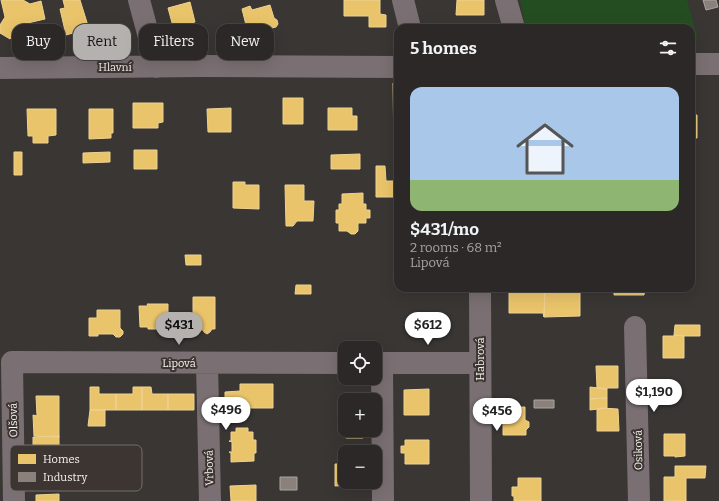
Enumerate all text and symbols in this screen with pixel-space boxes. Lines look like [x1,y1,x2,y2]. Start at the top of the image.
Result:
chip: Buy [12,24,65,60]
chip: Rent [73,24,131,60]
chip: Filters [139,24,208,60]
chip: New [216,24,274,60]
icon: filters [657,37,679,59]
text: 5 homes [410,38,477,59]
street label: Hlavní [98,61,132,74]
icon: home [509,113,581,185]
text: $431/mo [410,219,479,240]
text: 2 rooms · 68 m² [410,240,502,255]
text: Lipová [410,255,450,270]
pin: $431 [155,312,203,346]
pin: $612 [404,312,452,346]
text: $431 [165,317,193,332]
text: $612 [414,317,442,332]
street label: Habrová [474,337,487,381]
map controls [338,341,382,489]
button: locate [338,341,382,385]
street label: Lipová [162,357,196,370]
pin: $1,190 [621,379,687,413]
text: $1,190 [635,384,673,399]
button: + [338,393,382,437]
pin: $496 [202,397,250,431]
pin: $456 [473,398,521,432]
text: $496 [210,402,242,417]
street label: Olšová [7,403,20,437]
text: $456 [482,403,512,418]
street label: Osiková [632,430,645,470]
legend [10,445,142,491]
button: − [338,445,382,489]
street label: Vrbová [203,450,216,486]
text: Homes [43,453,80,466]
text: Industry [43,471,87,484]

